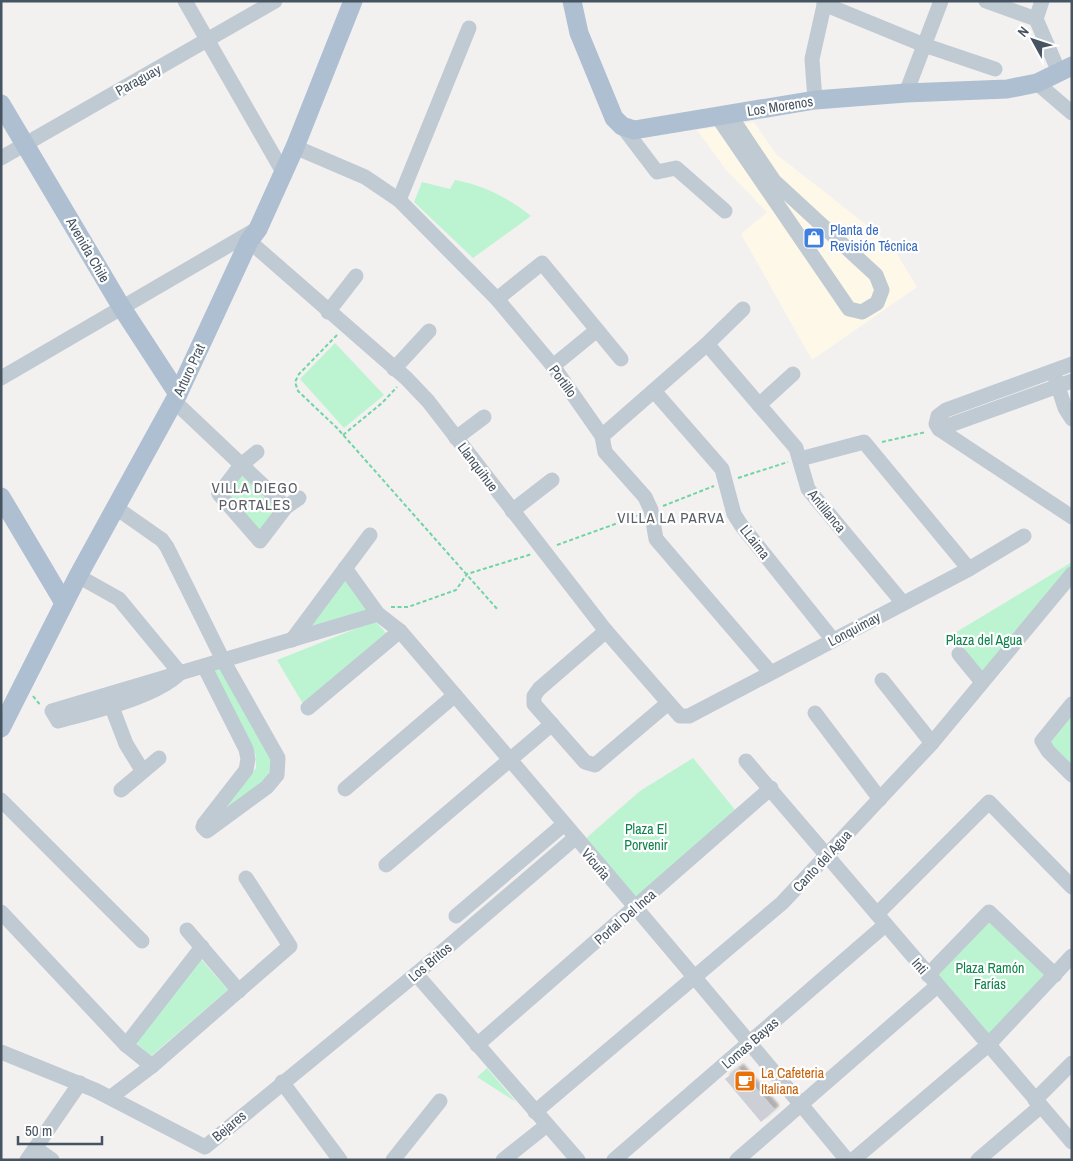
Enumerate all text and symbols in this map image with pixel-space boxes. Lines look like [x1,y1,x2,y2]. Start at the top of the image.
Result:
north arrow [1008,15,1058,65]
text: N [1013,23,1033,41]
street label: Paraguay [112,60,164,100]
street label: Los Morenos [746,92,814,120]
street label: Avenida Chile [62,213,114,286]
place label: Planta de Revisión Técnica [830,221,918,255]
shop icon: Planta de Revisión Técnica [802,226,826,250]
street label: Arturo Prat [169,341,209,400]
street label: Portillo [545,361,581,401]
street label: Llanquihue [454,439,502,495]
district label: VILLA DIEGO PORTALES [212,477,298,515]
street label: Antillanca [804,485,850,537]
district label: VILLA LA PARVA [617,507,725,528]
street label: LLaima [736,521,774,563]
street label: Lonquimay [825,608,884,650]
park label: Plaza del Agua [946,631,1023,649]
park label: Plaza El Porvenir [624,820,668,854]
street label: Canto del Agua [789,826,856,896]
street label: Vicuña [578,845,615,884]
street label: Portal Del Inca [591,885,660,948]
street label: Los Britos [404,938,456,986]
street label: Inti [908,954,932,978]
park label: Plaza Ramón Farías [956,959,1024,993]
street label: Lomas Bayas [718,1013,782,1073]
place label: La Cafeteria Italiana [761,1064,825,1098]
cafe icon: La Cafeteria Italiana [733,1069,757,1093]
street label: Bejares [208,1106,250,1145]
scale bar [18,1114,101,1146]
text: 50 m [25,1120,52,1141]

